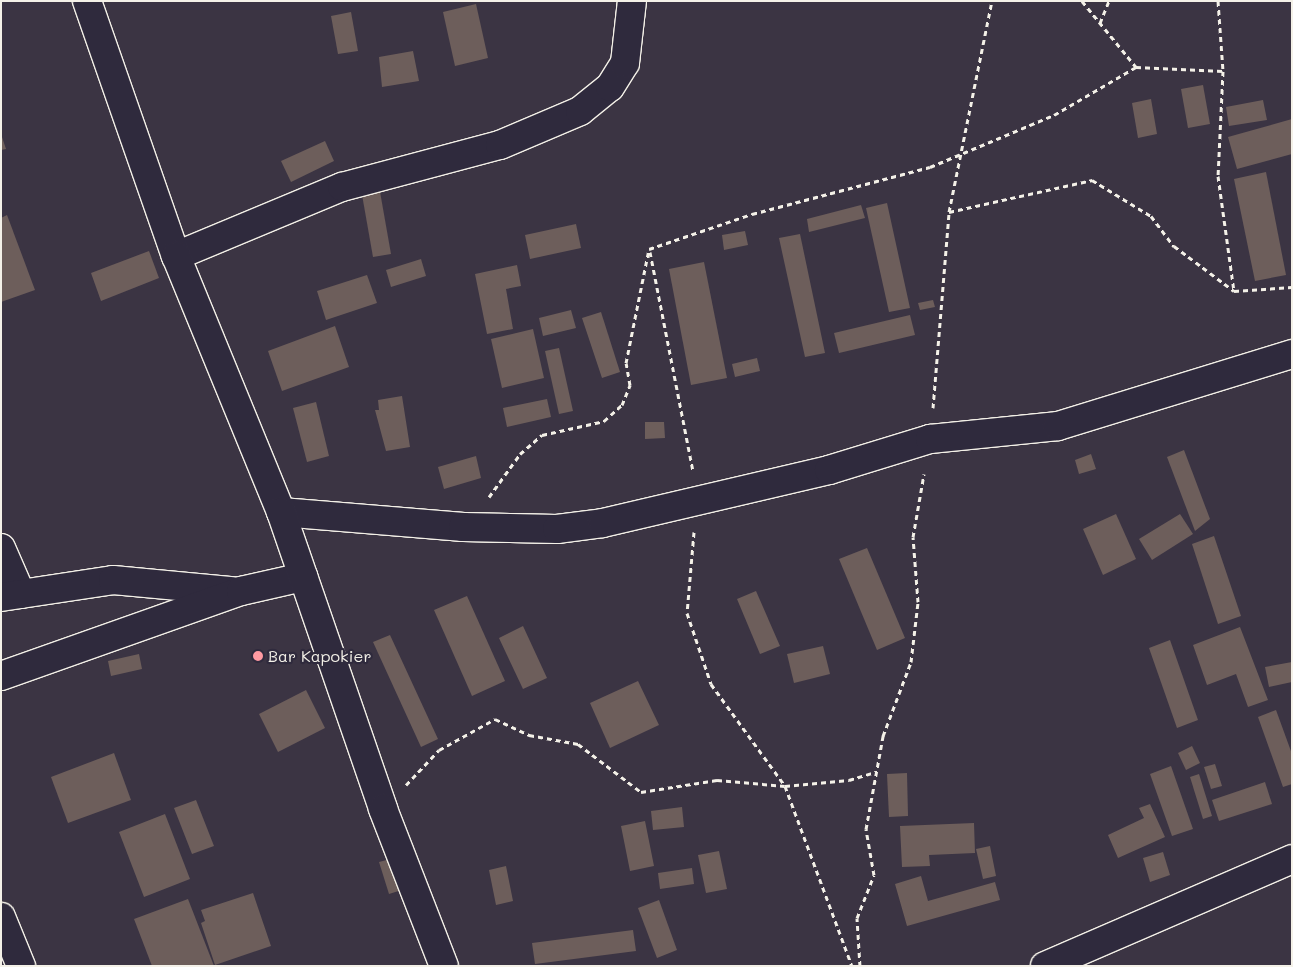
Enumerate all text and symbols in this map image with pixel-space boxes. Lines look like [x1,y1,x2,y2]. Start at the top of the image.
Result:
place label: Bar Kapokier [268,646,371,666]
marker: Bar Kapokier [252,650,264,662]

